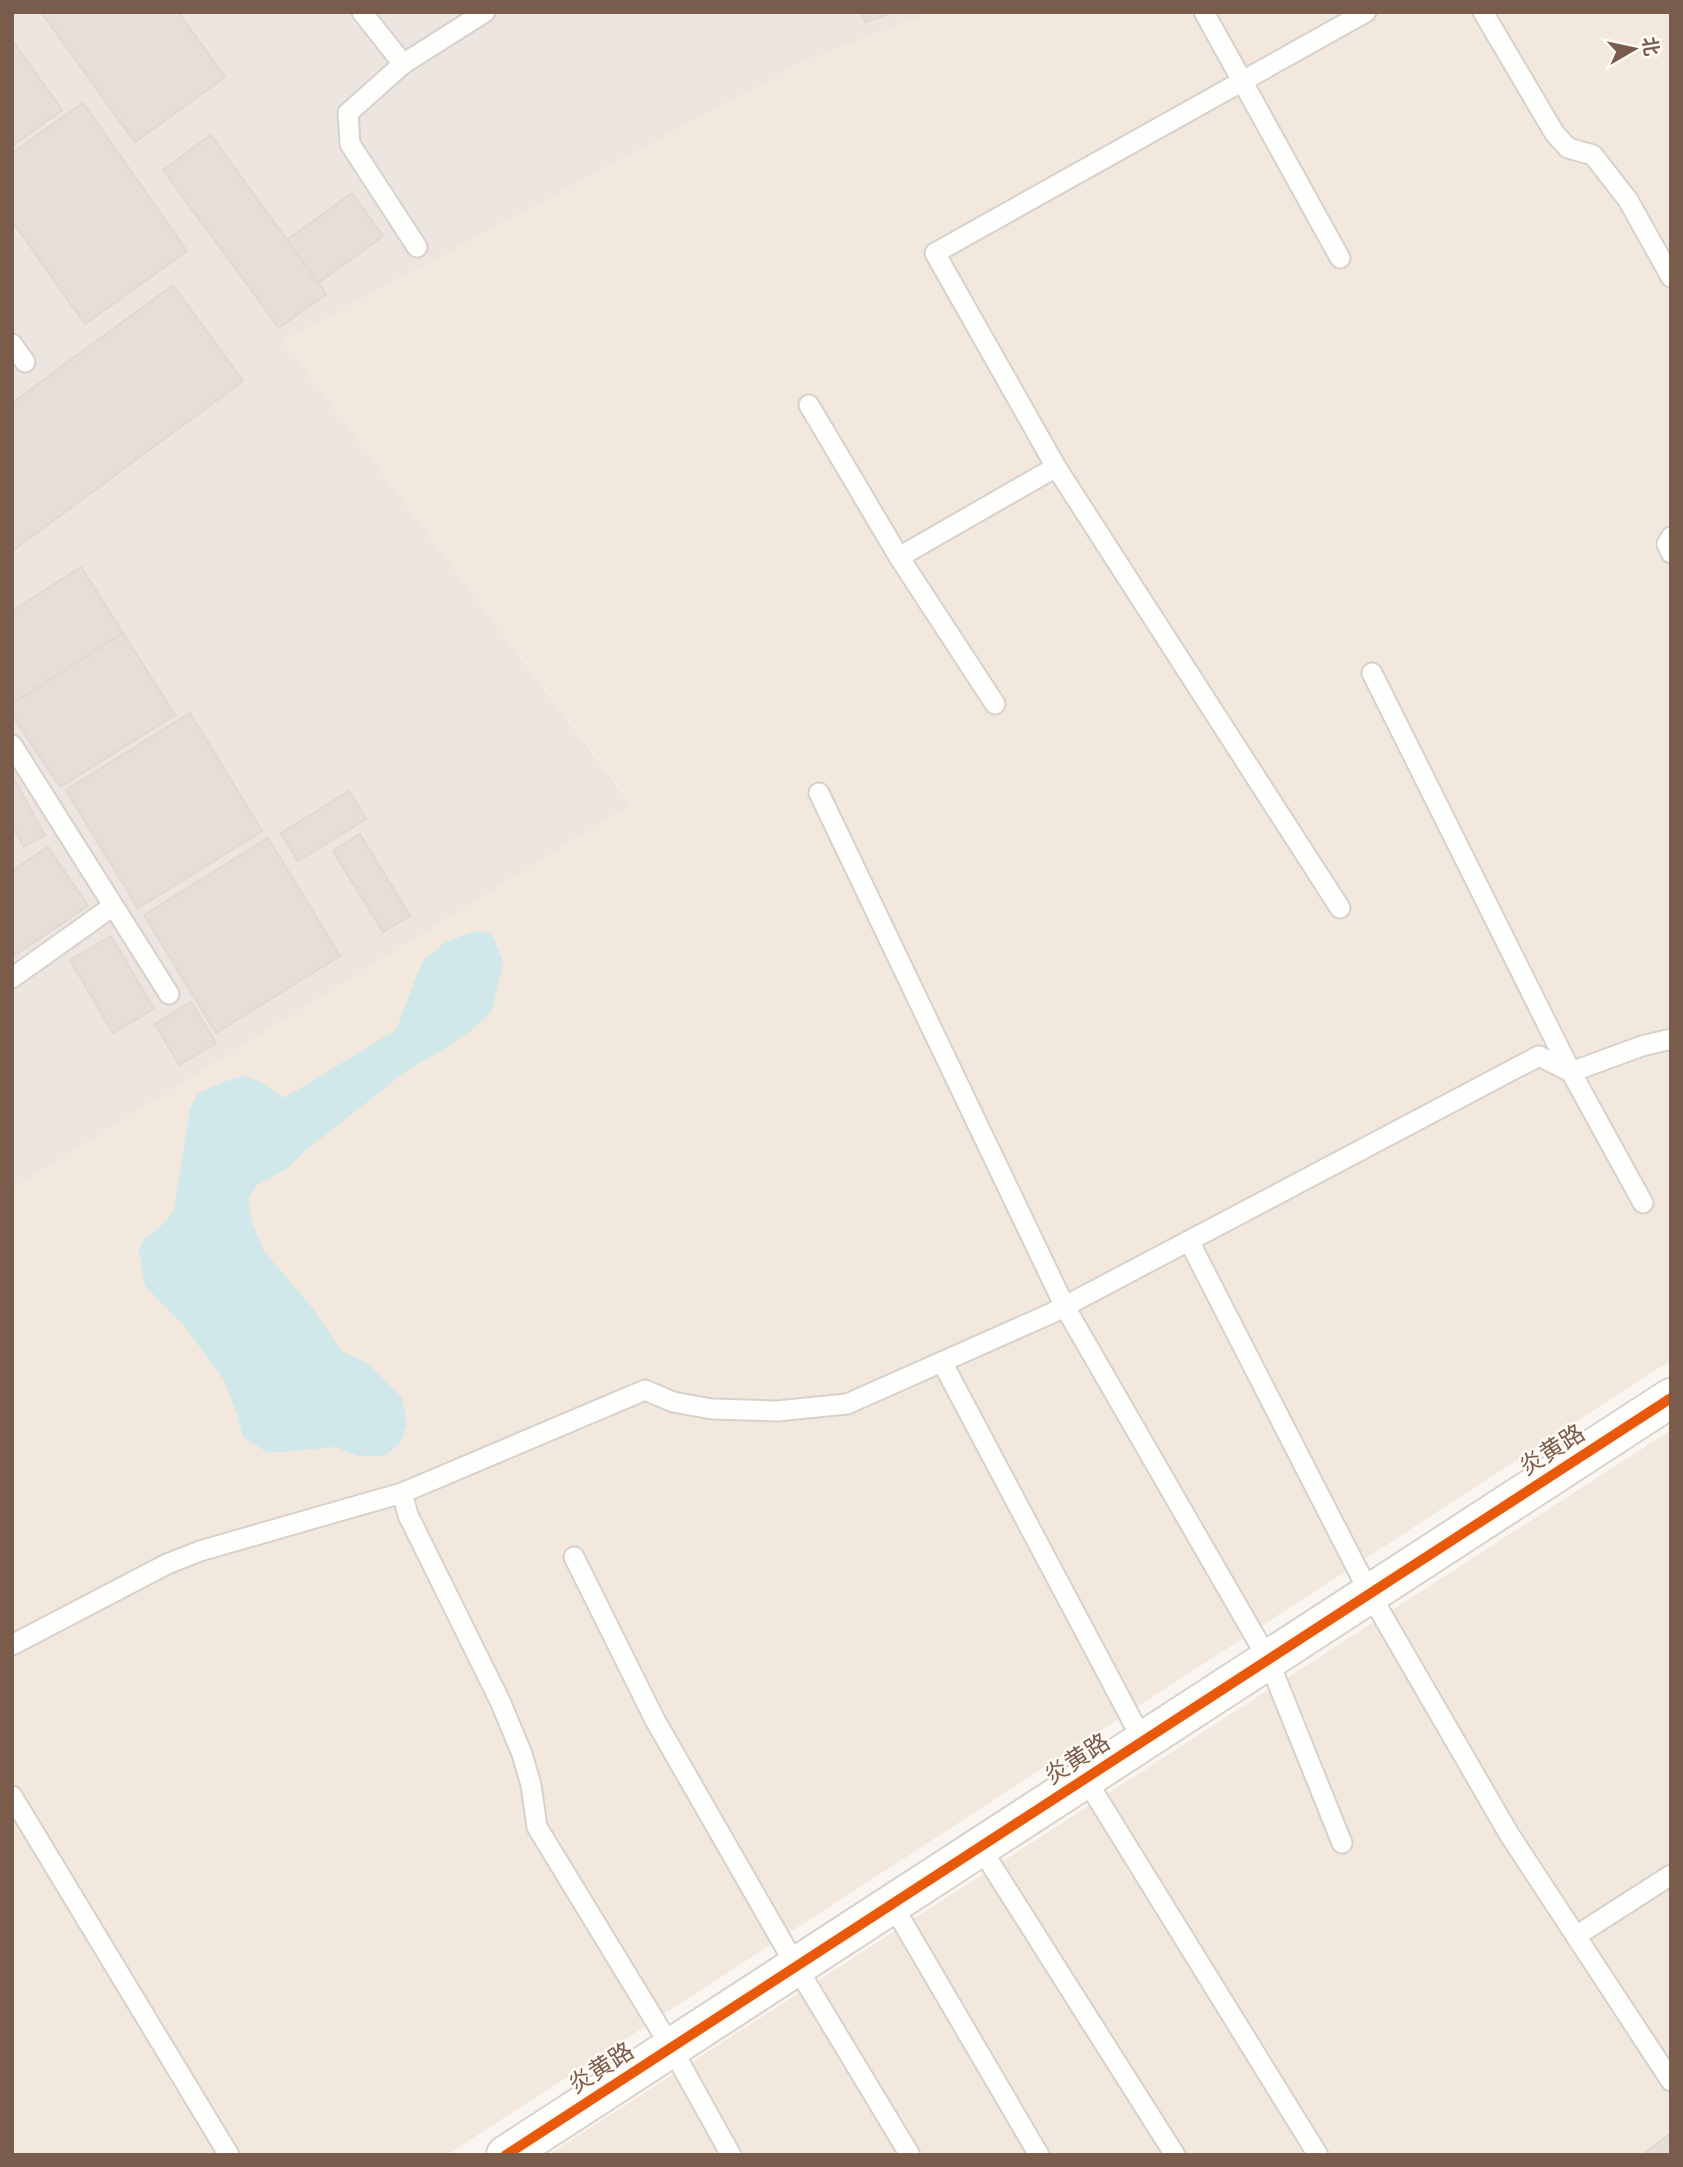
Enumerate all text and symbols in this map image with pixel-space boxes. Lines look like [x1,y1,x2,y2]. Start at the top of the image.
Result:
north arrow [1599,14,1669,84]
text: 北 [1634,35,1664,58]
street label: 炎黄路 [1513,1416,1592,1485]
street label: 炎黄路 [1038,1725,1117,1794]
street label: 炎黄路 [562,2034,641,2103]

